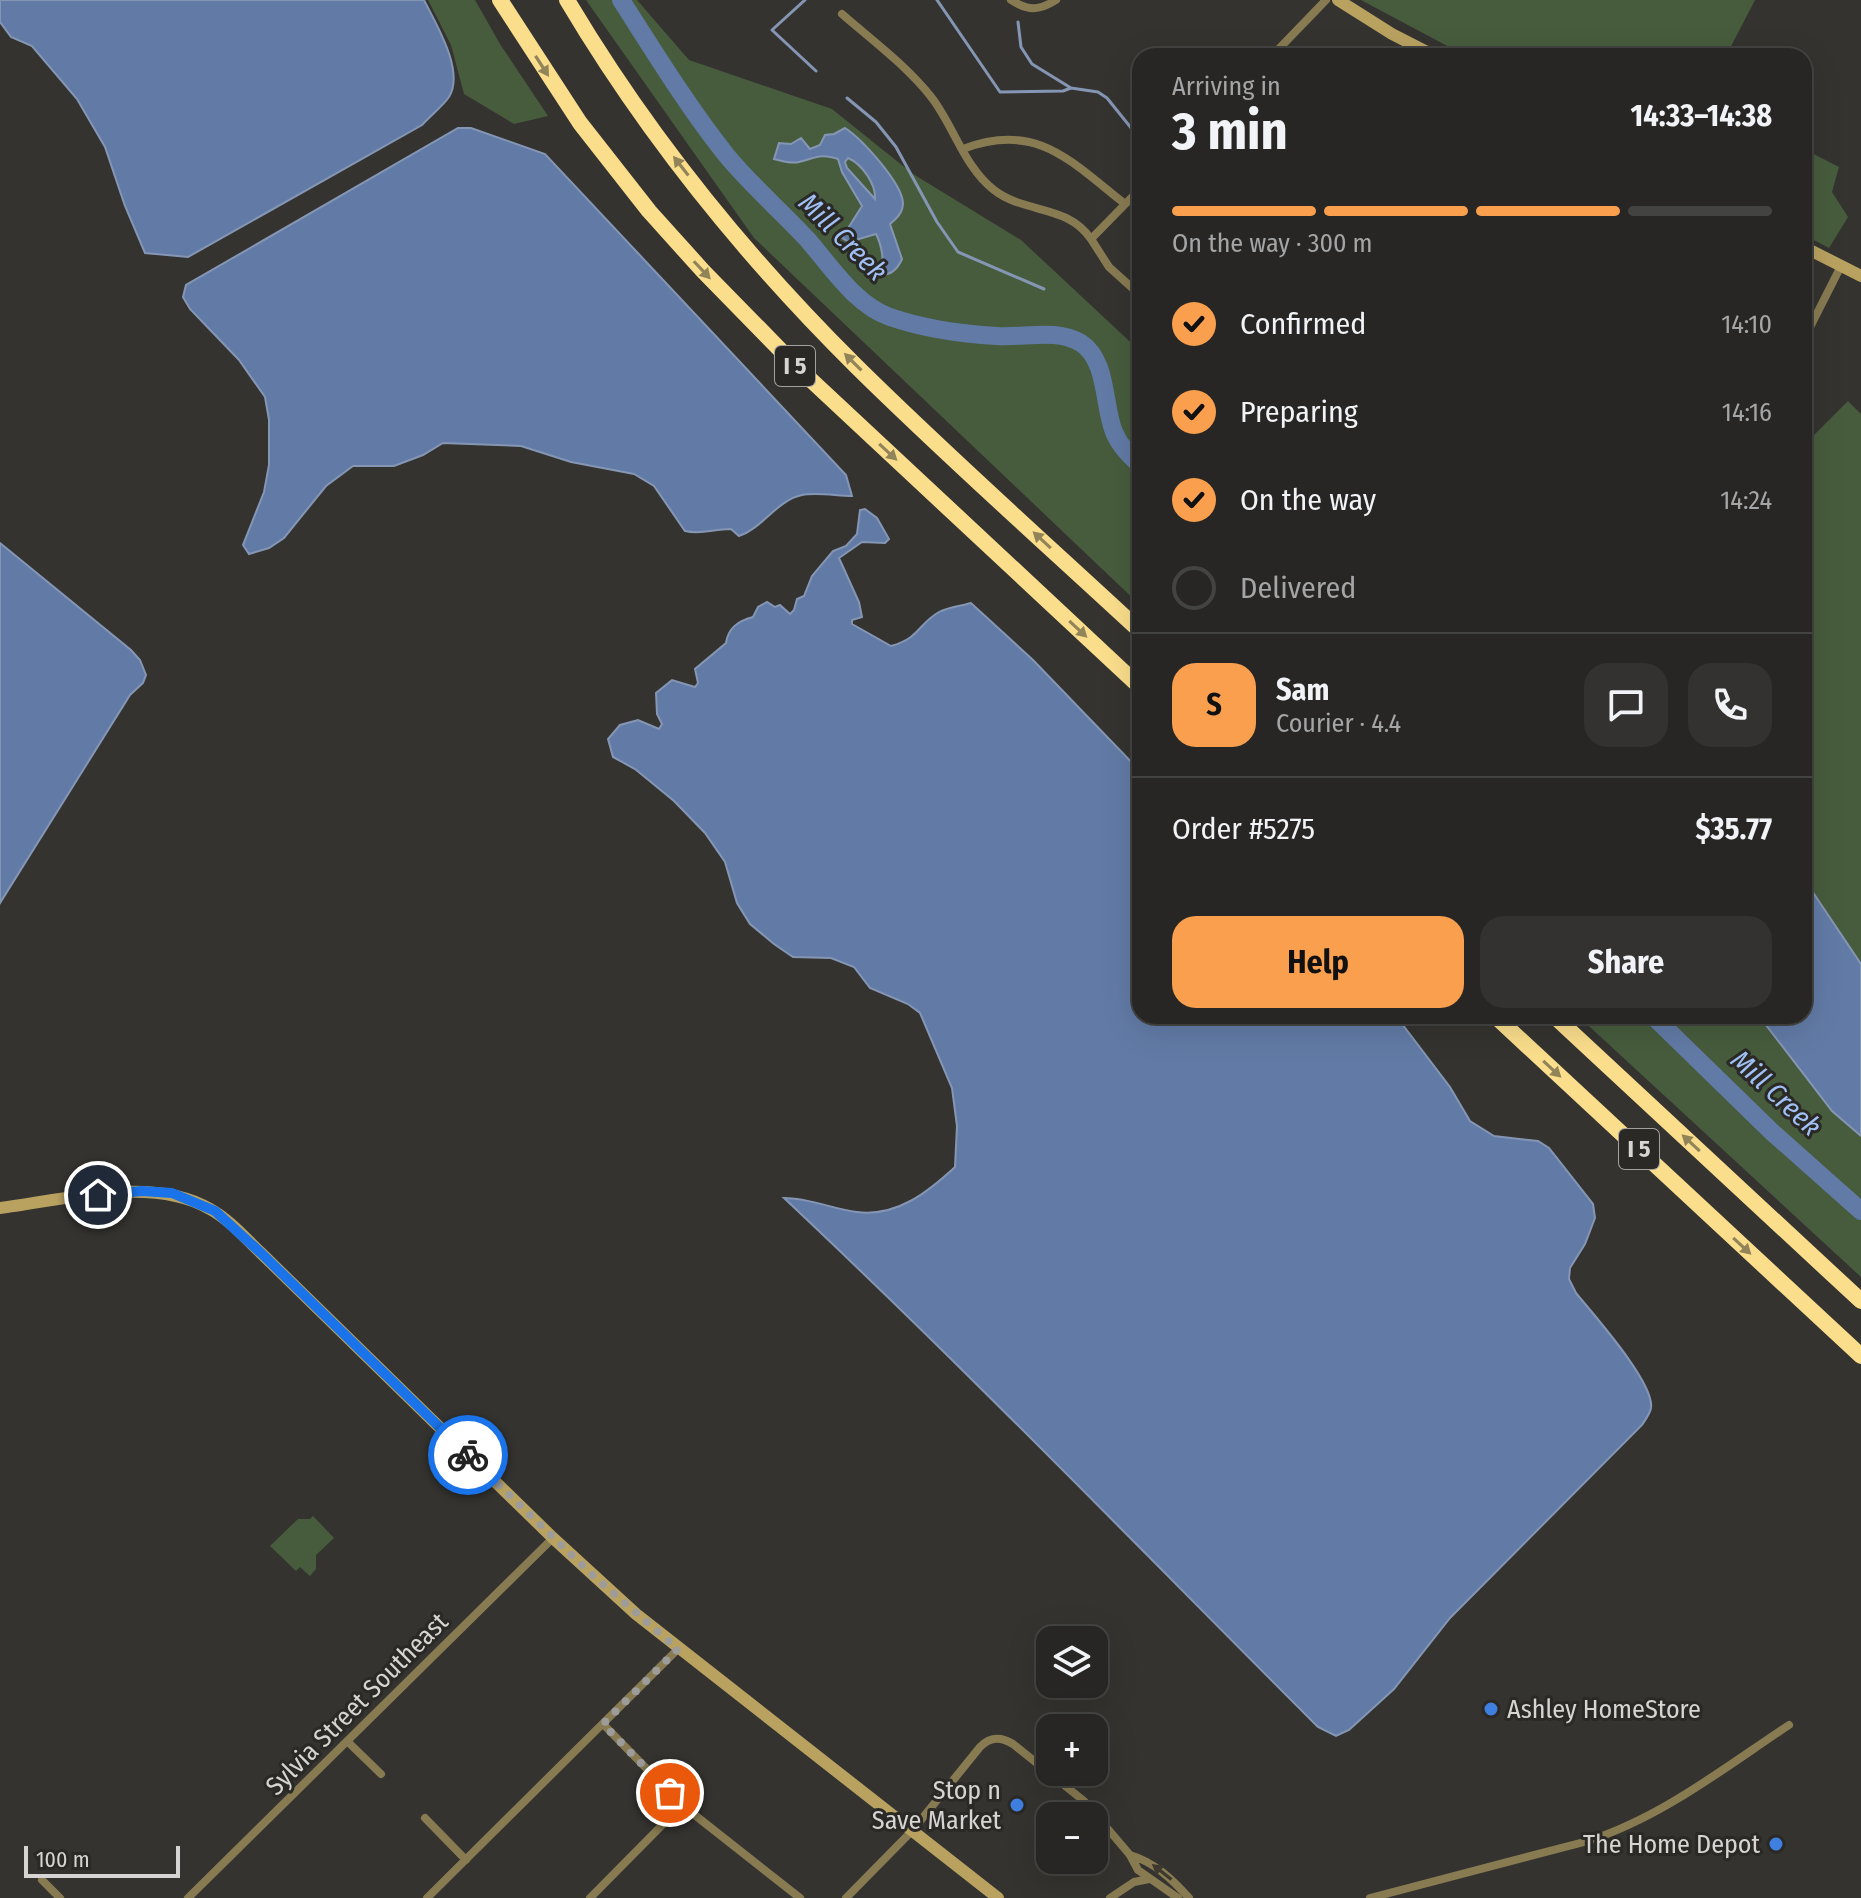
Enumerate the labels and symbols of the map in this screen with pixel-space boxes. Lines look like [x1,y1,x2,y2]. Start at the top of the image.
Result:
one-way arrow [534,55,548,77]
one-way arrow [674,156,690,176]
water label: Mill Creek [792,186,894,288]
one-way arrow [693,261,711,280]
road number: I 5 [775,346,815,386]
one-way arrow [844,353,862,372]
one-way arrow [878,442,897,461]
one-way arrow [1032,532,1051,550]
one-way arrow [1068,620,1087,638]
water label: Mill Creek [1724,1043,1828,1143]
one-way arrow [1542,1060,1561,1078]
road number: I 5 [1619,1129,1659,1169]
one-way arrow [1682,1135,1701,1153]
pin [64,1161,132,1229]
one-way arrow [1733,1237,1752,1255]
courier [428,1415,508,1495]
street label: Sylvia Street Southeast [259,1606,455,1802]
place label: Ashley HomeStore [1507,1694,1701,1725]
marker: Ashley HomeStore [1482,1700,1500,1718]
pin [636,1759,704,1827]
place label: Stop n Save Market [872,1775,1001,1836]
marker: Stop n Save Market [1008,1796,1026,1814]
place label: The Home Depot [1583,1829,1760,1860]
marker: The Home Depot [1767,1835,1785,1853]
scale bar [24,1842,180,1878]
one-way arrow [1152,1865,1172,1881]

